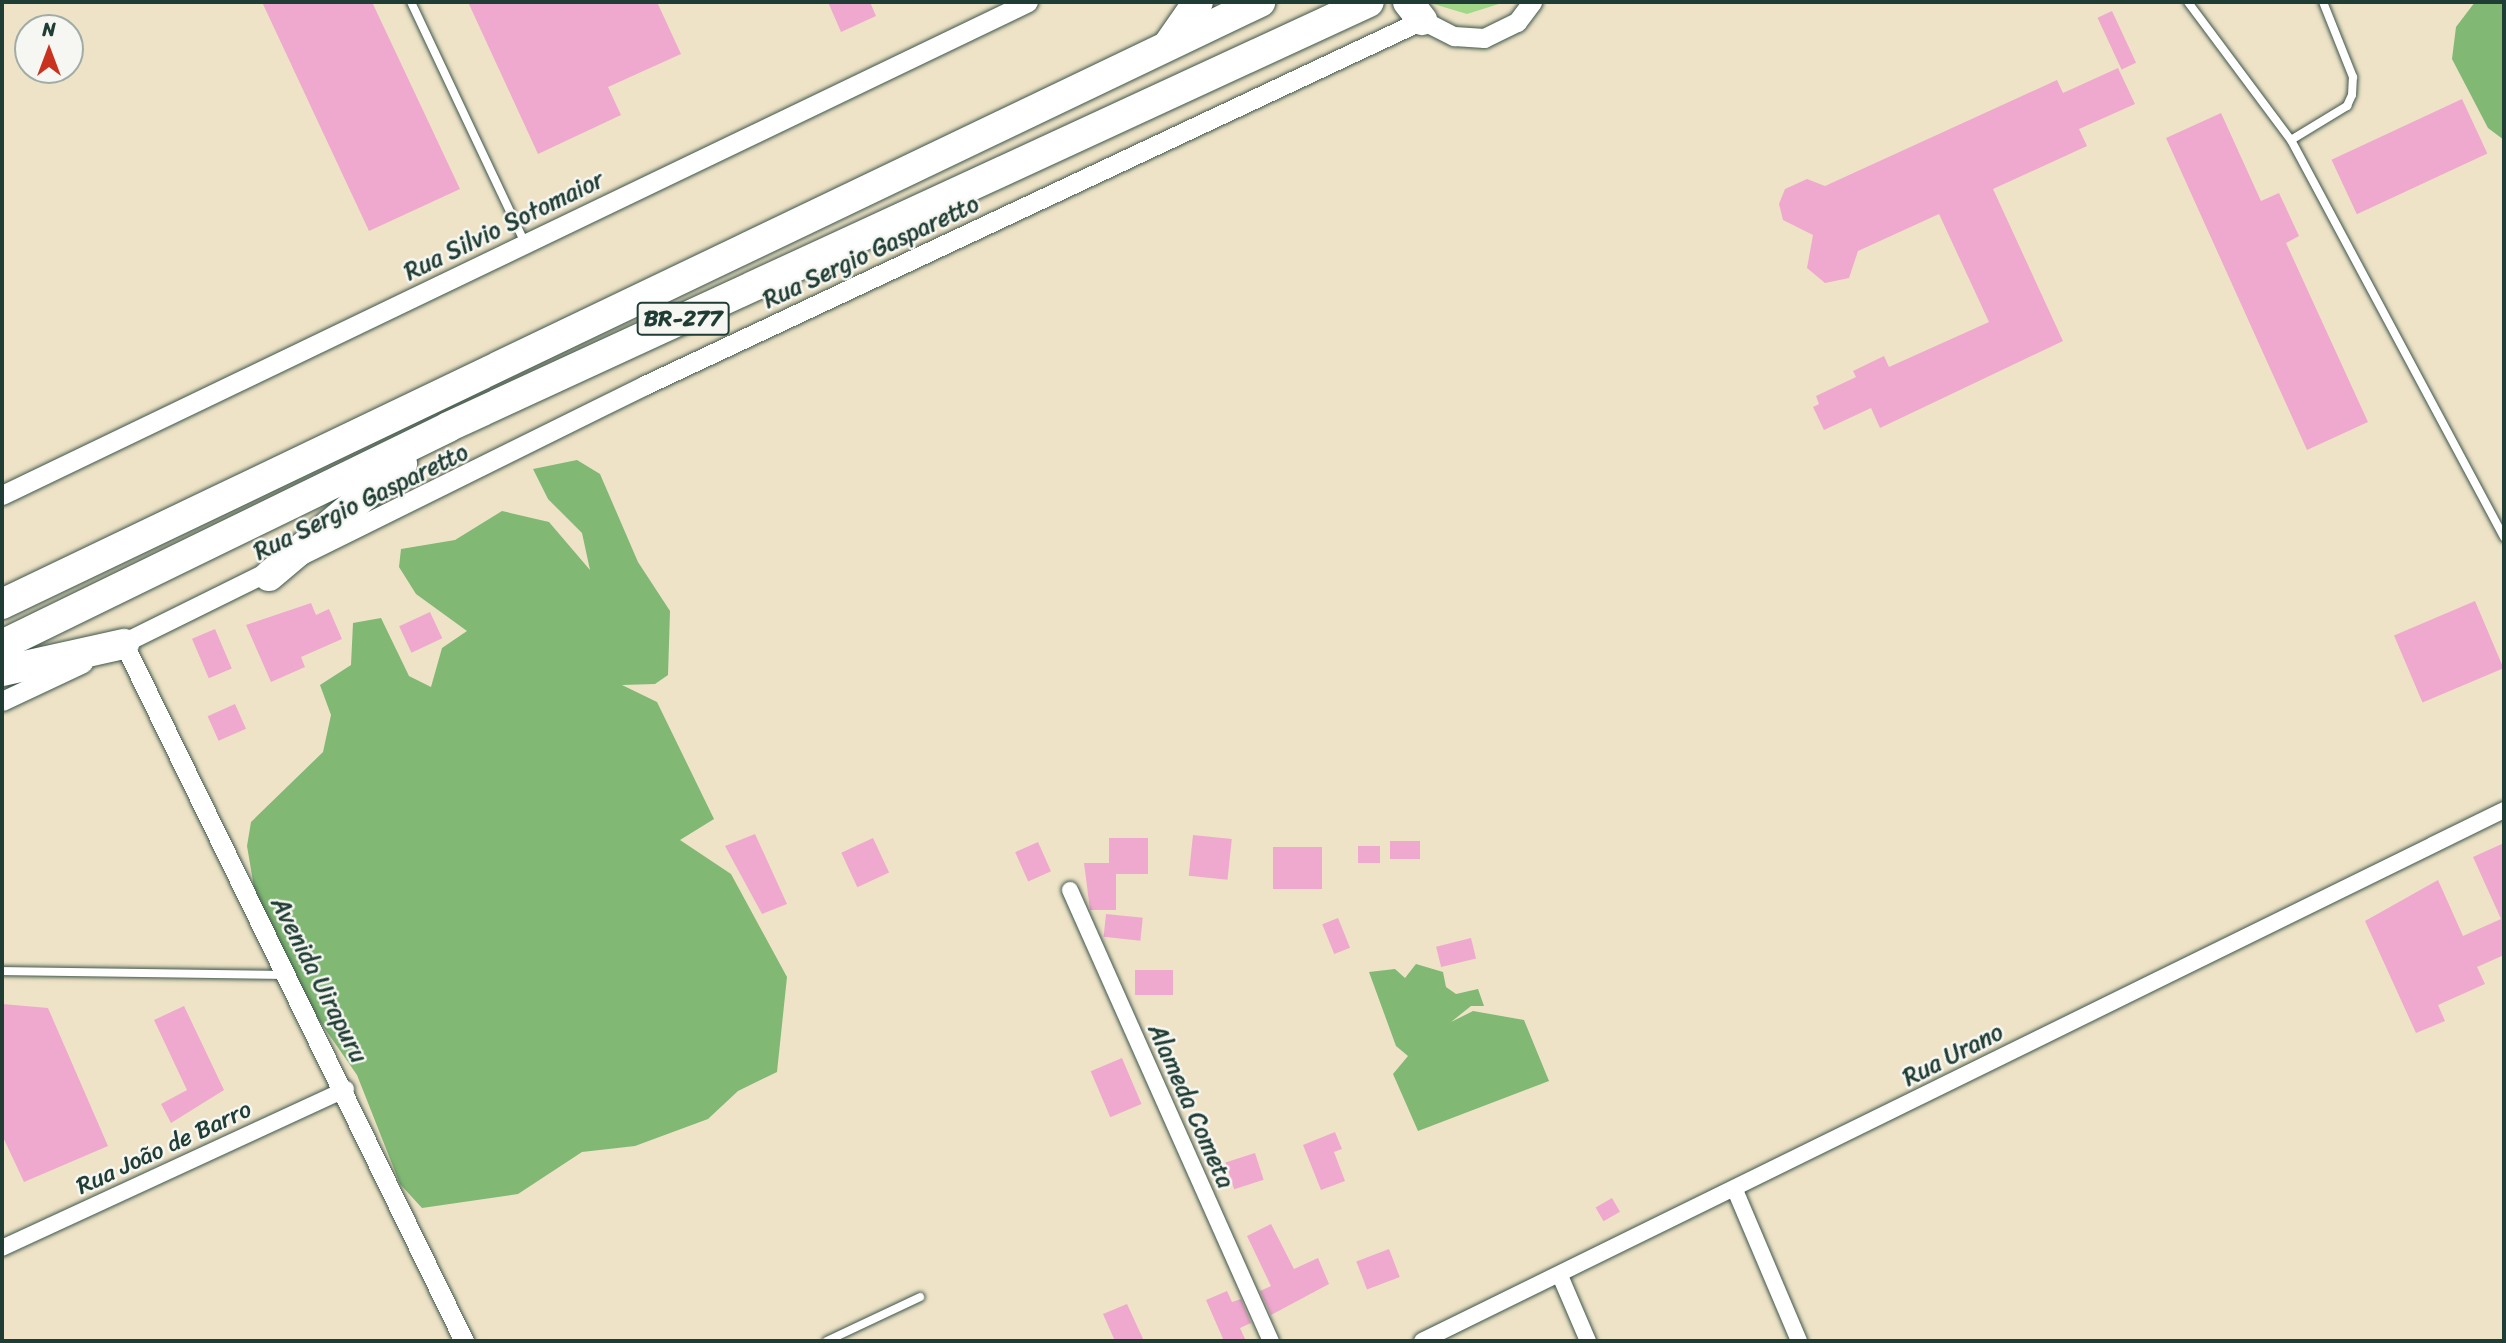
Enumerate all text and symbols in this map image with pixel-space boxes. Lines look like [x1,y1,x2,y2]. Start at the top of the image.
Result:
text: N [42,13,56,46]
north arrow [14,14,84,84]
street label: Rua Silvio Sotomaior [399,165,609,287]
street label: Rua Sergio Gasparetto [758,189,984,315]
road number: BR-277 [636,300,730,338]
street label: Rua Sergio Gasparetto [249,437,473,567]
street label: Avenida Uirapuru [265,892,373,1068]
street label: Rua Urano [1898,1018,2008,1092]
street label: Alameda Cometa [1142,1019,1240,1193]
street label: Rua João de Barro [72,1095,256,1201]

